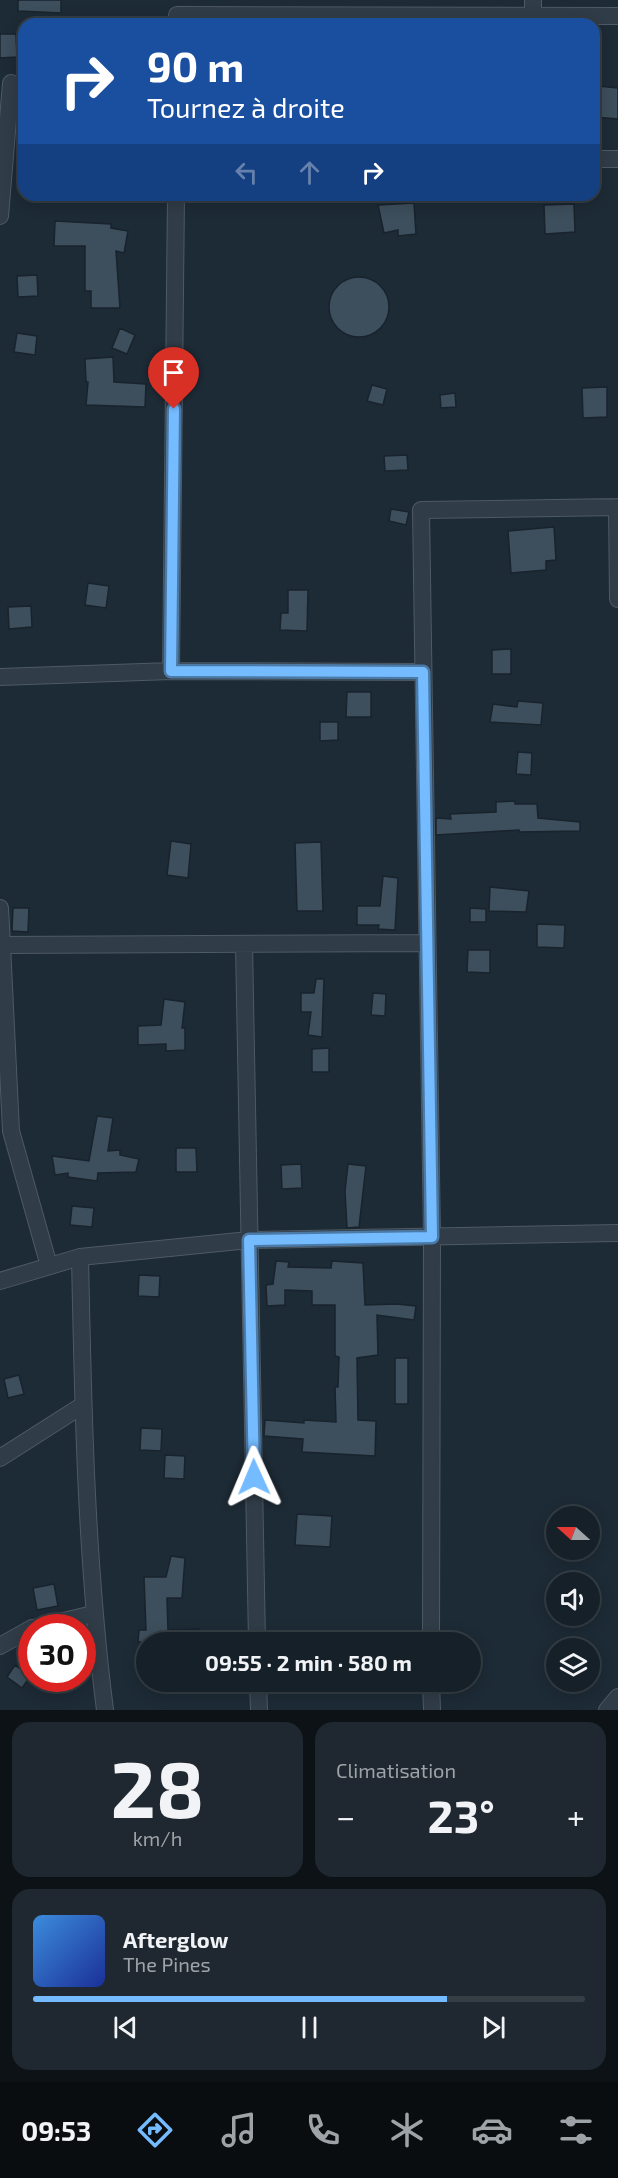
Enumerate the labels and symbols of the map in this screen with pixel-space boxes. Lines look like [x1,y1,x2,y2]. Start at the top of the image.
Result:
pin [148,347,199,409]
position arrow [222,1445,286,1509]
north arrow [546,1506,600,1560]
speed limit sign: 30 [18,1614,96,1692]

